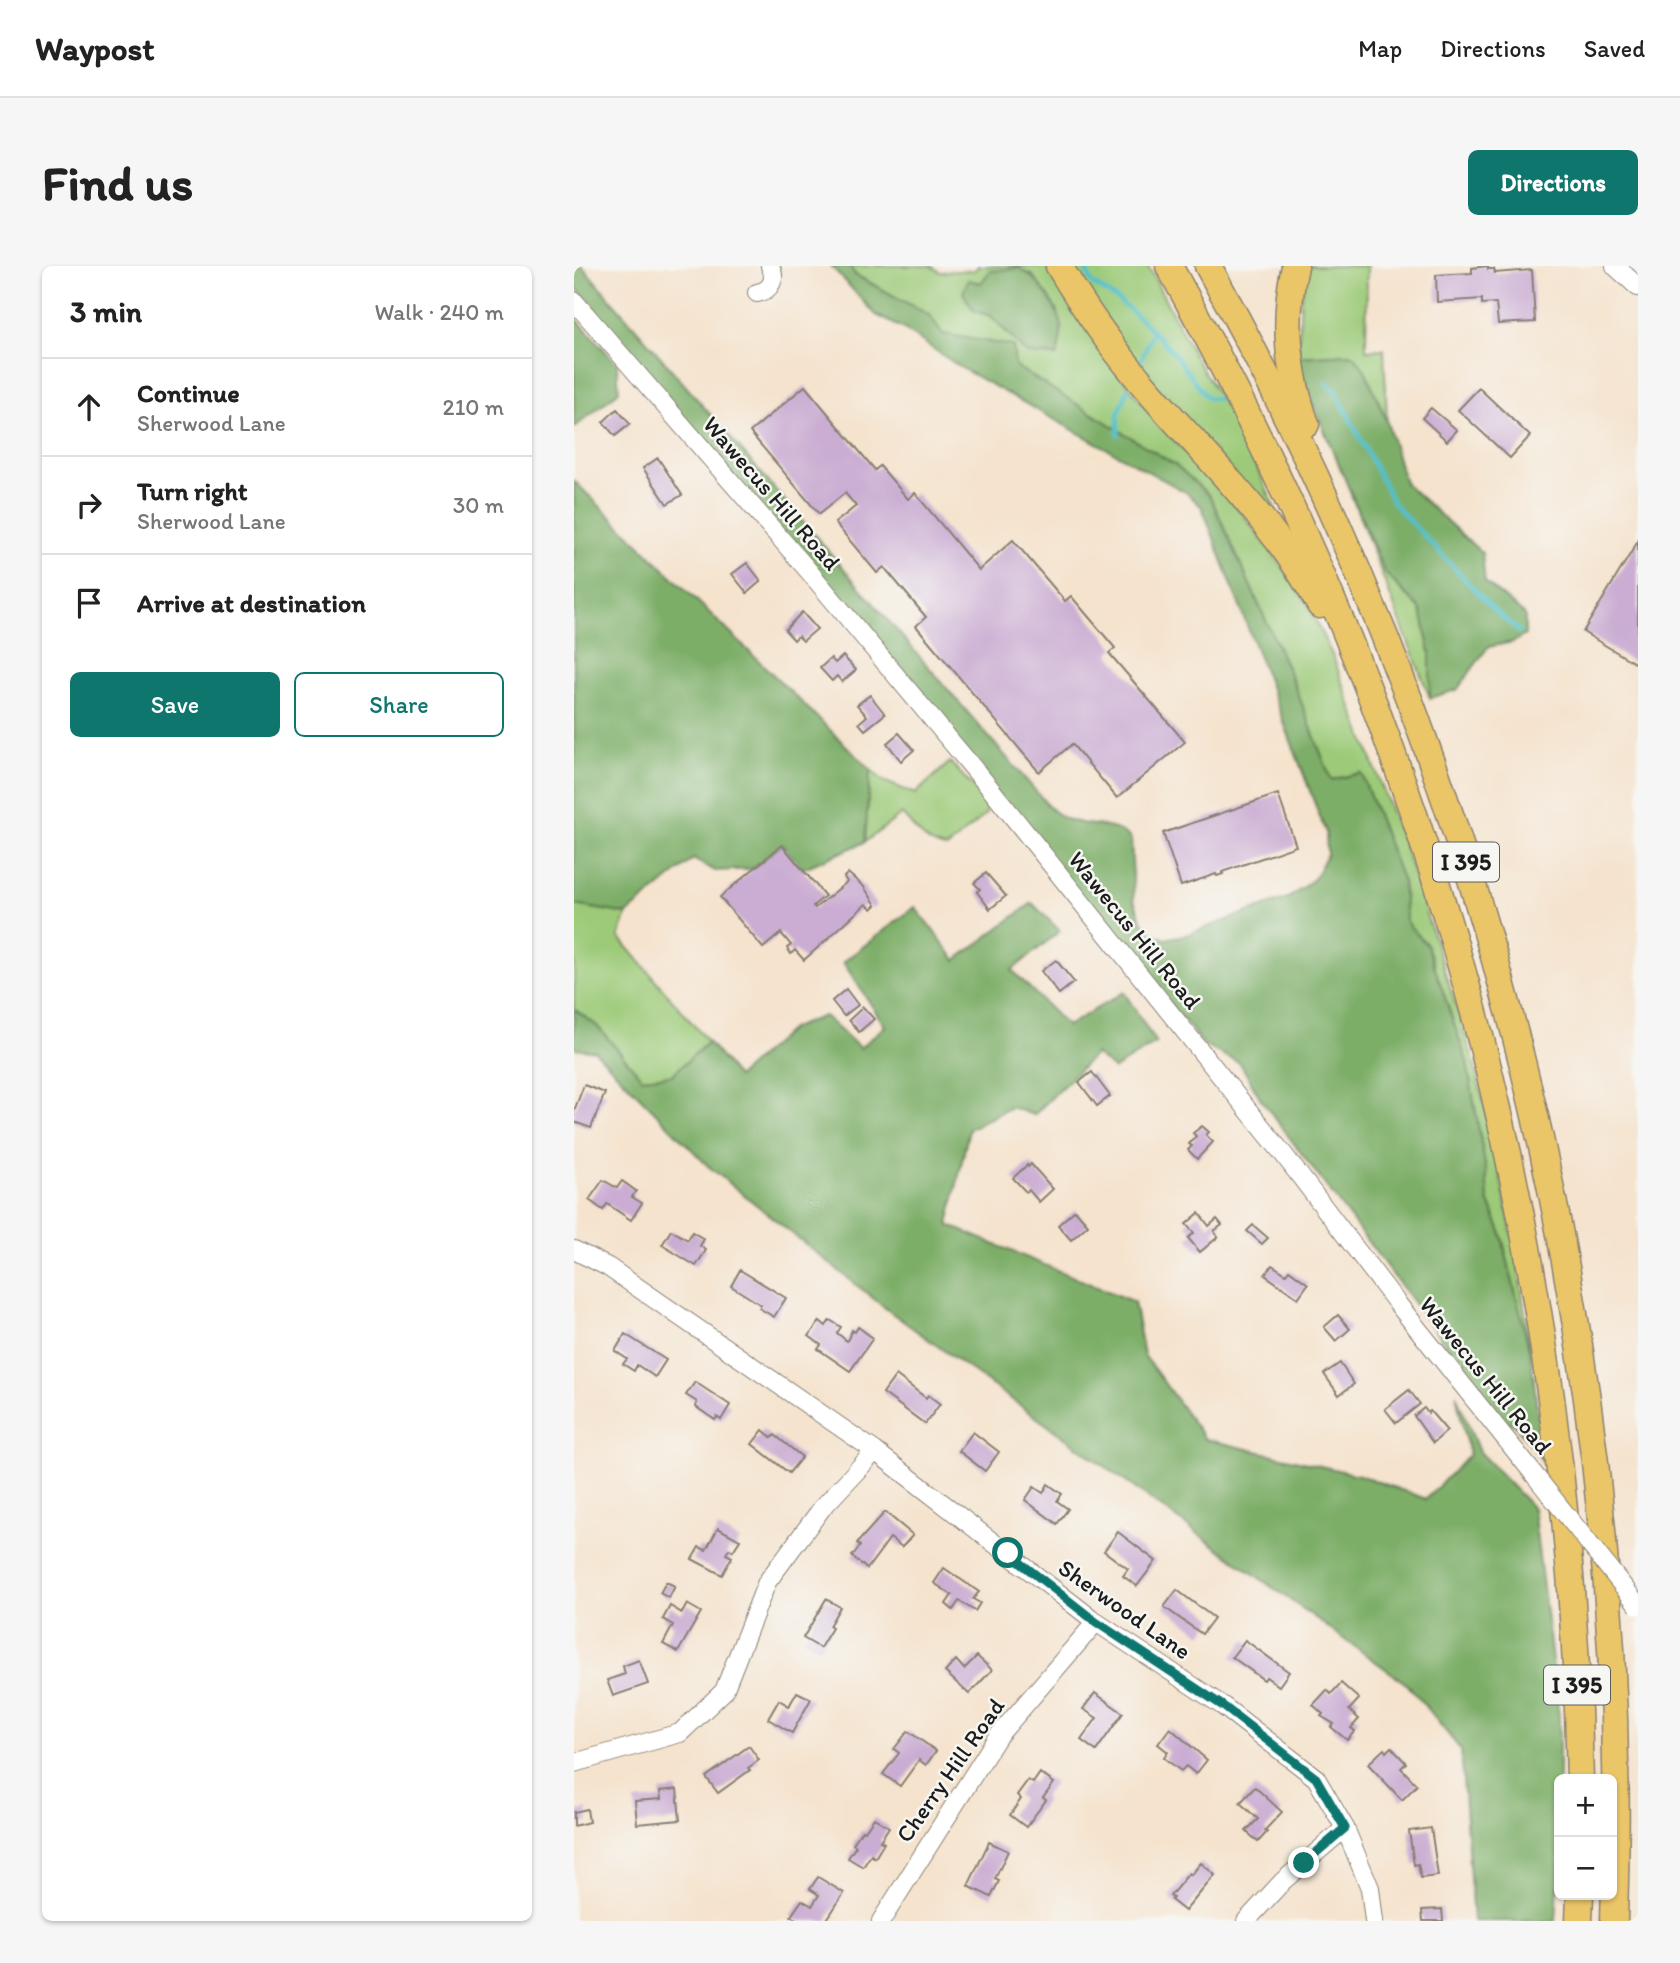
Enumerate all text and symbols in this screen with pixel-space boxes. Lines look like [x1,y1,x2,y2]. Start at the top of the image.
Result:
text: Waypost [35,29,155,68]
text: Map [1358,34,1402,63]
text: Directions [1440,34,1546,63]
text: Saved [1584,34,1645,63]
button: Directions [1468,150,1638,215]
text: Find us [42,153,193,212]
text: 3 min [70,293,142,330]
text: Walk · 240 m [374,298,504,326]
text: Continue [137,377,240,409]
icon: ahead [70,388,108,426]
text: 210 m [443,393,504,421]
text: Sherwood Lane [137,409,286,437]
street label: Wawecus Hill Road [697,410,847,576]
text: Turn right [137,475,248,507]
icon: right [70,486,108,524]
text: 30 m [453,491,504,519]
text: Sherwood Lane [137,507,286,535]
icon: arrive [70,584,108,622]
text: Arrive at destination [137,587,366,619]
button: Save [70,672,280,737]
button: Share [294,672,504,737]
road number: I 395 [1433,842,1499,882]
street label: Wawecus Hill Road [1062,845,1208,1015]
street label: Wawecus Hill Road [1413,1290,1559,1460]
route start [992,1537,1023,1568]
street label: Sherwood Lane [1053,1553,1197,1665]
road number: I 395 [1544,1666,1610,1704]
street label: Cherry Hill Road [889,1692,1011,1848]
map controls [1554,1774,1617,1900]
button: + [1554,1774,1617,1837]
button: − [1554,1837,1617,1900]
route end [1288,1847,1319,1878]

